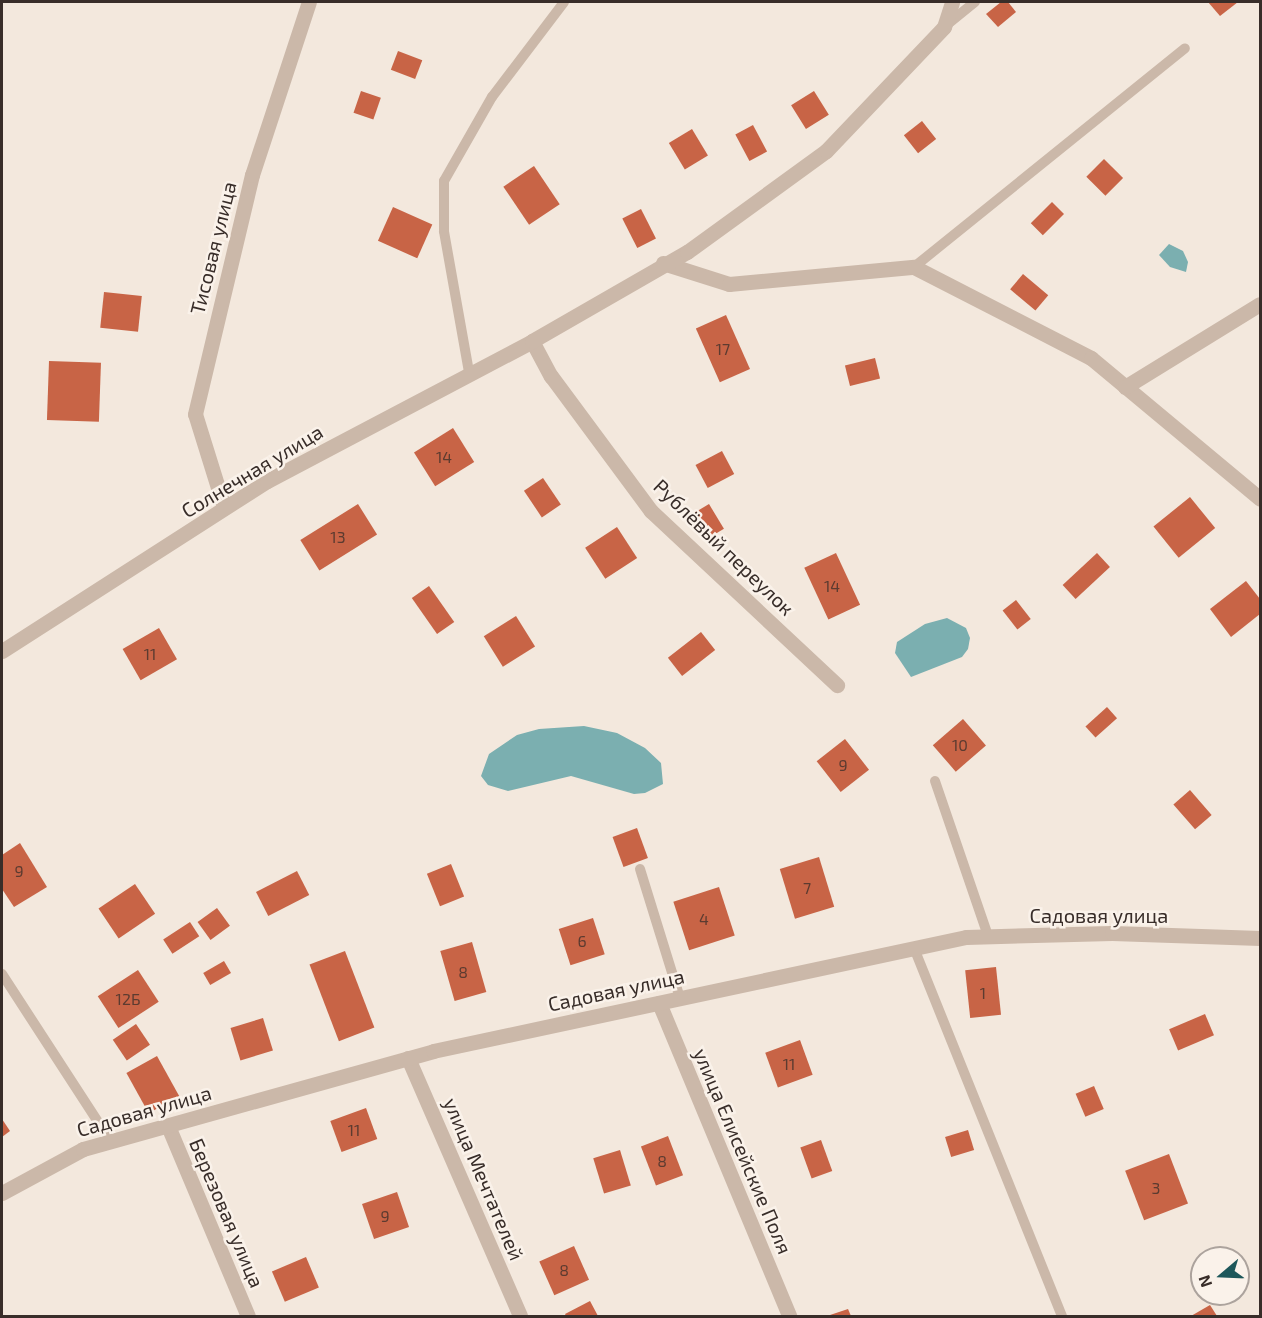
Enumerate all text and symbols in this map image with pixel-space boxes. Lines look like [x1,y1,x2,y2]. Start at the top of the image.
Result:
street label: Тисовая улица [185,179,241,317]
house number: 17 [716,339,730,359]
street label: Солнечная улица [177,419,327,523]
house number: 14 [436,447,452,467]
street label: Рублёвый переулок [649,474,799,620]
house number: 13 [330,527,346,547]
house number: 14 [824,576,840,596]
house number: 11 [144,644,156,664]
house number: 10 [952,735,968,755]
house number: 9 [838,755,848,775]
house number: 9 [14,861,24,881]
house number: 7 [803,878,811,898]
street label: Садовая улица [1030,903,1168,927]
house number: 4 [699,909,709,929]
house number: 6 [577,931,587,951]
house number: 8 [458,962,468,982]
street label: Садовая улица [546,964,686,1016]
house number: 1 [980,983,986,1003]
house number: 12Б [116,989,140,1009]
street label: улица Елисейские Поля [689,1045,797,1257]
house number: 11 [783,1054,795,1074]
street label: Садовая улица [74,1080,214,1142]
street label: улица Мечтателей [439,1094,529,1264]
house number: 11 [348,1120,360,1140]
street label: Березовая улица [185,1135,269,1291]
house number: 8 [657,1151,667,1171]
house number: 3 [1152,1178,1160,1198]
house number: 9 [380,1206,390,1226]
north arrow [1190,1246,1250,1306]
house number: 8 [559,1260,569,1280]
text: N [1194,1273,1215,1290]

